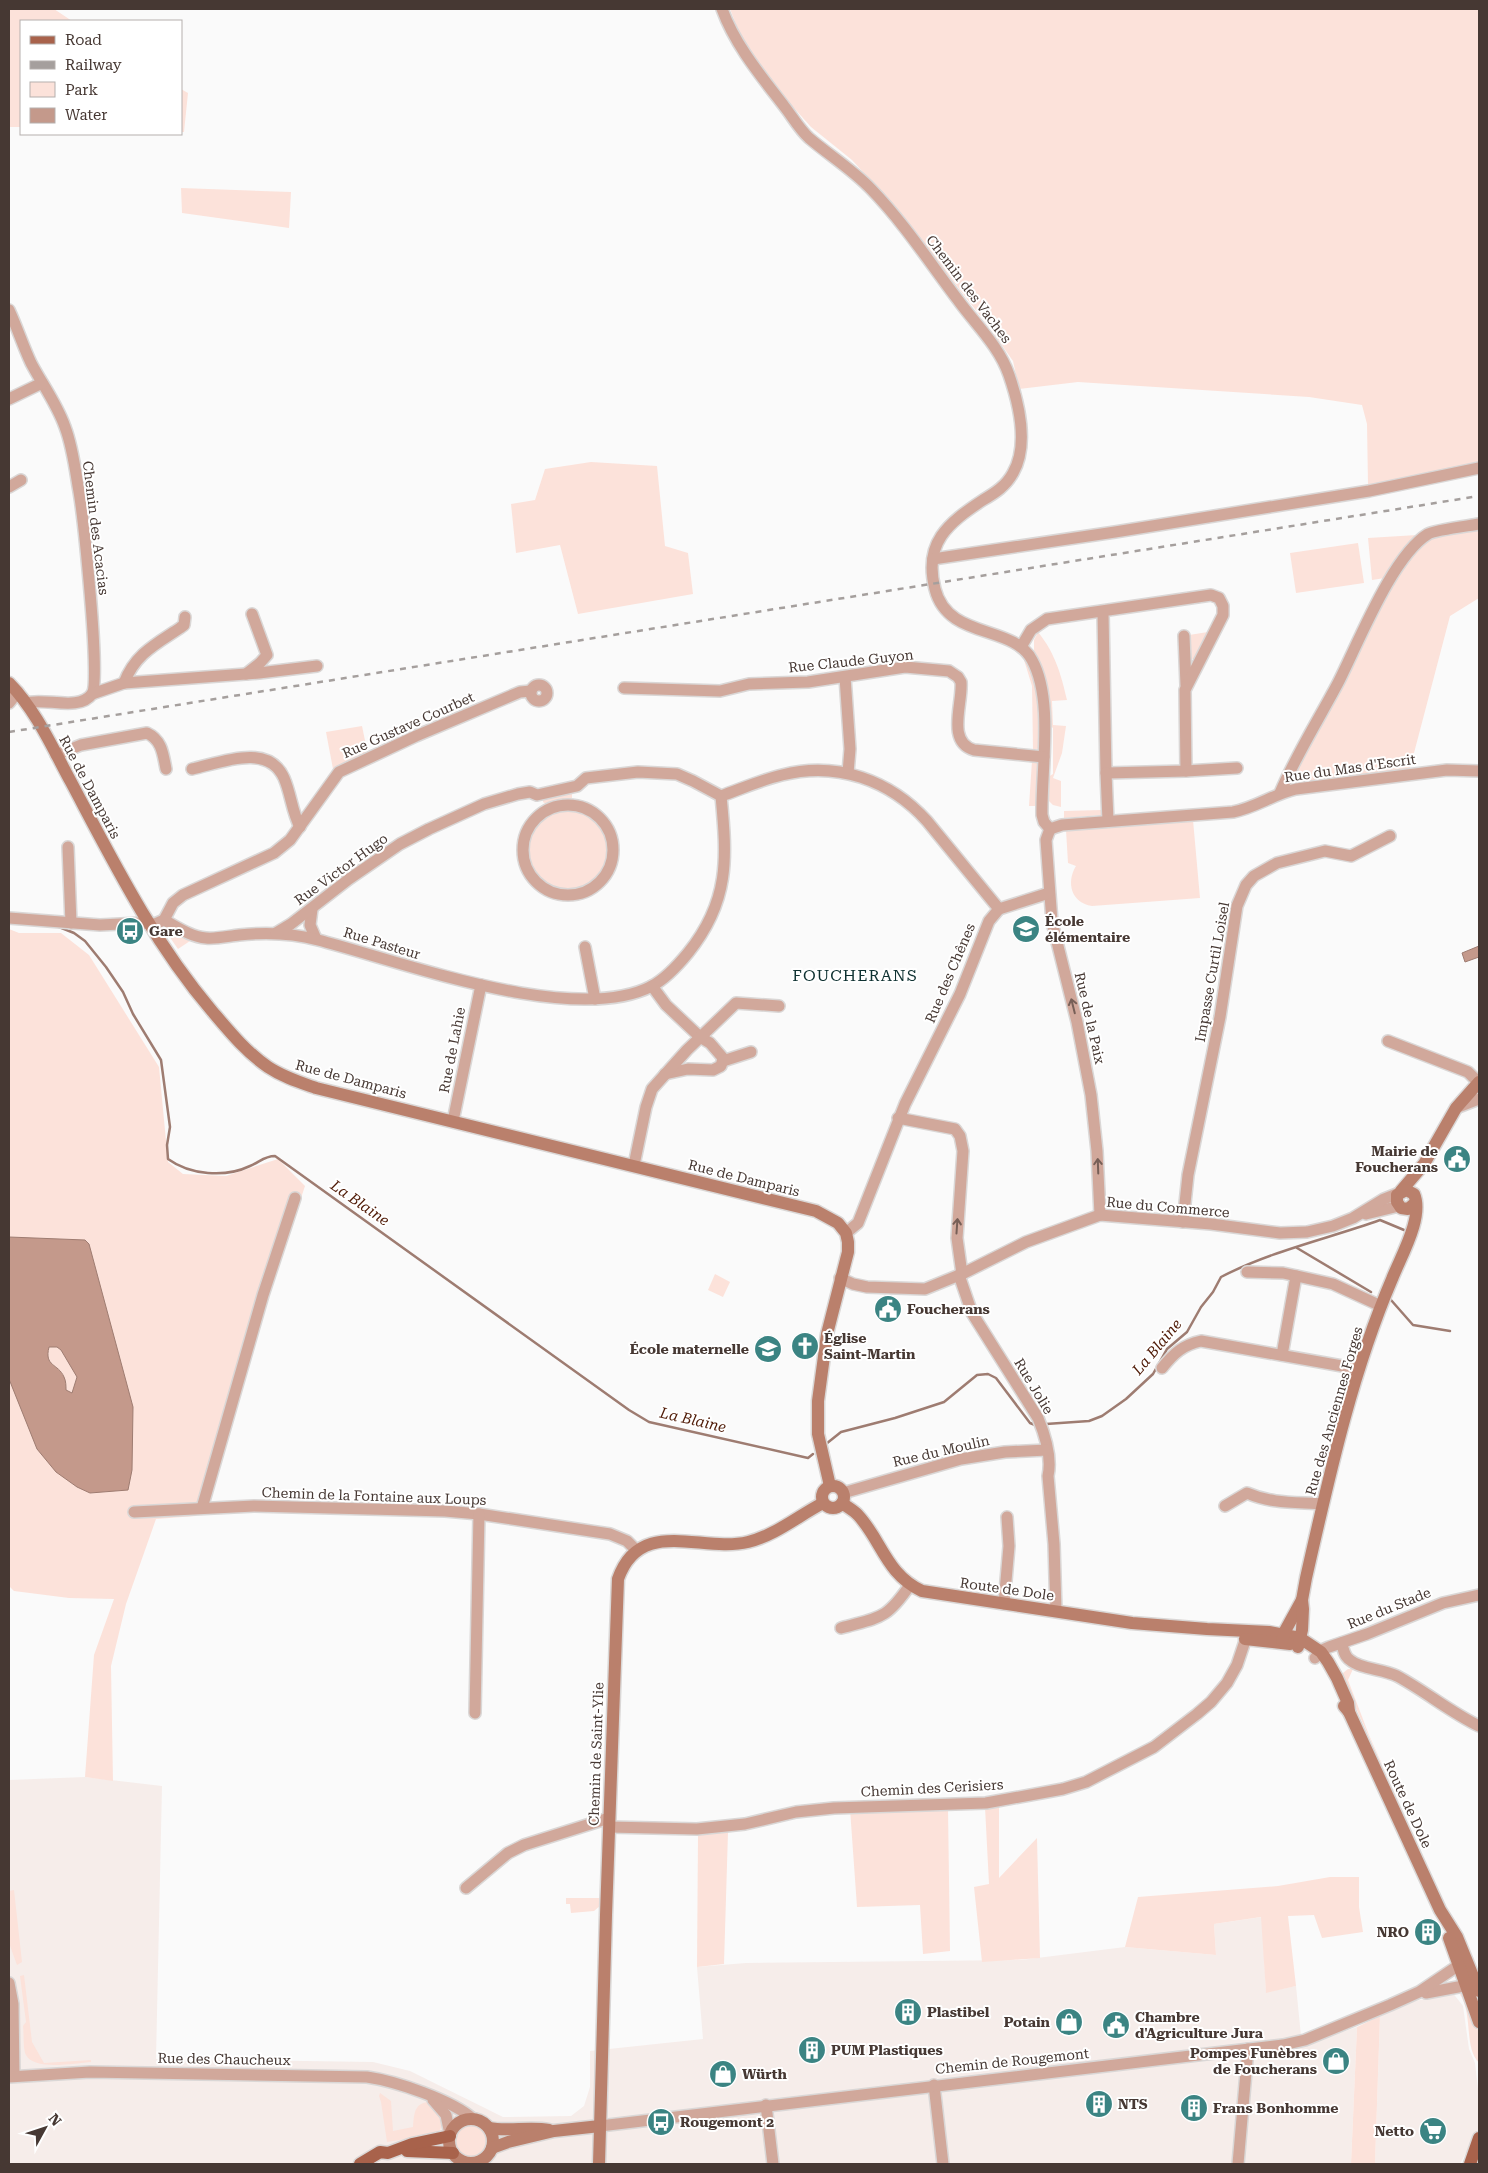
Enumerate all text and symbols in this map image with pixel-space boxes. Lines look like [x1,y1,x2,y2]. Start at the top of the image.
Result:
legend [20,20,182,135]
text: Road [65,31,102,49]
text: Railway [65,56,122,74]
text: Park [65,81,99,99]
text: Water [65,106,107,124]
street label: Chemin des Vaches [923,232,1015,346]
street label: Chemin des Acacias [80,460,112,596]
street label: Rue Claude Guyon [788,646,914,676]
street label: Rue Gustave Courbet [340,689,476,761]
street label: Rue de Damparis [56,733,124,842]
street label: Rue du Mas d'Escrit [1283,751,1417,785]
street label: Rue Victor Hugo [291,830,391,908]
street label: Impasse Curtil Loisel [1192,900,1232,1043]
place label: École élémentaire [1045,913,1130,945]
school or university icon: École élémentaire [1011,914,1041,944]
bus stop icon: Gare [115,916,145,946]
street label: Rue des Chênes [922,921,978,1025]
place label: Gare [149,923,183,939]
street label: Rue Pasteur [342,924,423,962]
district label: FOUCHERANS [792,966,918,985]
street label: Rue de la Paix [1072,970,1108,1066]
one-way arrow [1068,998,1077,1014]
street label: Rue de Lahie [436,1005,468,1094]
street label: Rue de Damparis [294,1056,409,1102]
place label: Mairie de Foucherans [1355,1143,1438,1175]
public building icon: Mairie de Foucherans [1442,1144,1472,1174]
street label: Rue de Damparis [687,1156,802,1200]
one-way arrow [1093,1158,1103,1174]
water label: La Blaine [326,1176,393,1230]
street label: Rue du Commerce [1106,1194,1231,1220]
one-way arrow [953,1218,962,1234]
public building icon: Foucherans [873,1294,903,1324]
place label: Foucherans [907,1301,990,1317]
water label: La Blaine [1128,1315,1186,1379]
street label: Rue des Anciennes Forges [1302,1324,1366,1497]
place label: Église Saint-Martin [824,1330,916,1362]
church icon: Église Saint-Martin [790,1331,820,1361]
school or university icon: École maternelle [753,1334,783,1364]
place label: École maternelle [630,1341,749,1357]
street label: Rue Jolie [1011,1355,1057,1417]
water label: La Blaine [657,1403,728,1436]
street label: Rue du Moulin [891,1432,991,1470]
street label: Chemin de la Fontaine aux Loups [261,1484,487,1508]
street label: Route de Dole [959,1574,1055,1604]
street label: Rue du Stade [1345,1584,1433,1632]
street label: Chemin de Saint-Ylie [585,1681,607,1826]
street label: Route de Dole [1381,1758,1435,1851]
street label: Chemin des Cerisiers [860,1776,1004,1800]
building icon: NRO [1413,1917,1443,1947]
place label: NRO [1377,1924,1409,1940]
building icon: Plastibel [893,1997,923,2027]
place label: Plastibel [927,2004,990,2020]
shop icon: Potain [1054,2007,1084,2037]
place label: Chambre d'Agriculture Jura [1135,2009,1264,2041]
public building icon: Chambre d'Agriculture Jura [1101,2010,1131,2040]
place label: Potain [1004,2014,1051,2030]
building icon: PUM Plastiques [797,2035,827,2065]
place label: PUM Plastiques [831,2042,943,2058]
street label: Chemin de Rougemont [934,2045,1090,2077]
place label: Pompes Funèbres de Foucherans [1190,2045,1317,2077]
shop icon: Pompes Funèbres de Foucherans [1321,2046,1351,2076]
street label: Rue des Chaucheux [157,2050,291,2068]
shop icon: Würth [708,2059,738,2089]
place label: Würth [742,2066,787,2082]
building icon: NTS [1084,2089,1114,2119]
building icon: Frans Bonhomme [1179,2093,1209,2123]
place label: NTS [1118,2096,1148,2112]
place label: Frans Bonhomme [1213,2100,1338,2116]
north arrow [20,2103,70,2153]
bus stop icon: Rougemont 2 [646,2107,676,2137]
text: N [45,2110,65,2129]
place label: Rougemont 2 [680,2114,774,2130]
supermarket icon: Netto [1418,2116,1448,2146]
place label: Netto [1375,2123,1414,2139]

